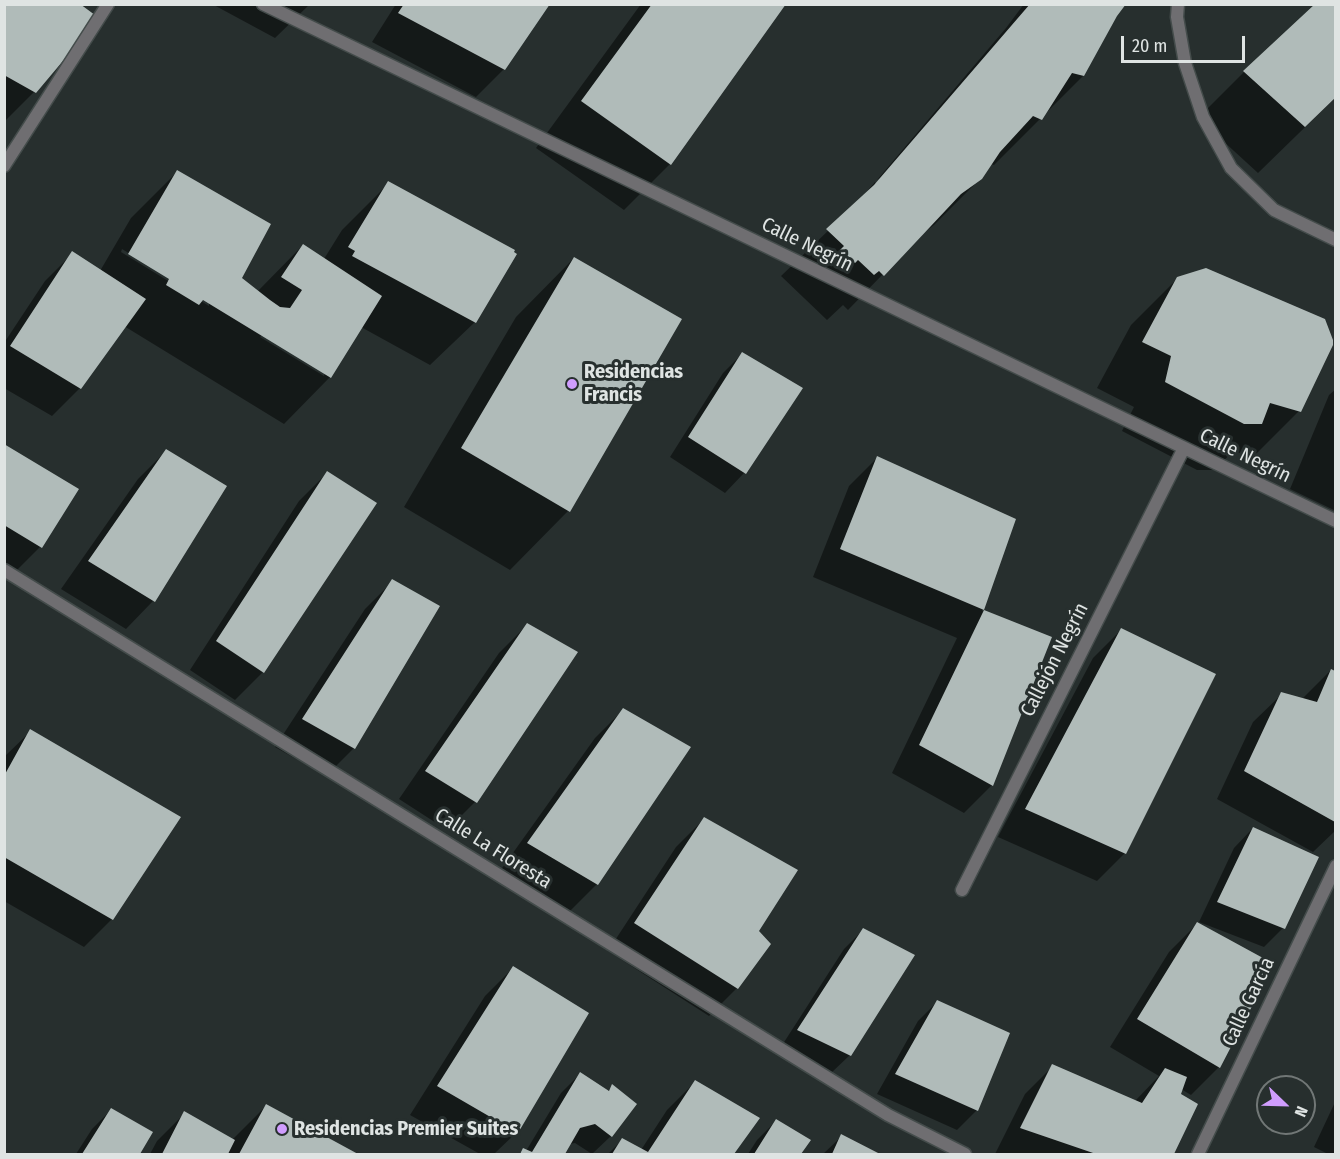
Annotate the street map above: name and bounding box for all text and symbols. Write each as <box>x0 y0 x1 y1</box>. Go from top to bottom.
scale bar <box>1124 24 1248 62</box>
text: 20 m <box>1132 35 1167 57</box>
street label: Calle Negrín <box>757 213 857 277</box>
place label: Residencias Francis <box>584 360 683 407</box>
marker: Residencias Francis <box>565 377 579 391</box>
street label: Calle Negrín <box>1195 424 1295 488</box>
street label: Callejón Negrín <box>1016 599 1094 721</box>
street label: Calle La Floresta <box>430 804 556 894</box>
street label: Calle García <box>1218 954 1280 1050</box>
north arrow <box>1256 1075 1316 1135</box>
text: N <box>1291 1103 1312 1120</box>
place label: Residencias Premier Suites <box>294 1117 518 1141</box>
marker: Residencias Premier Suites <box>275 1122 289 1136</box>

